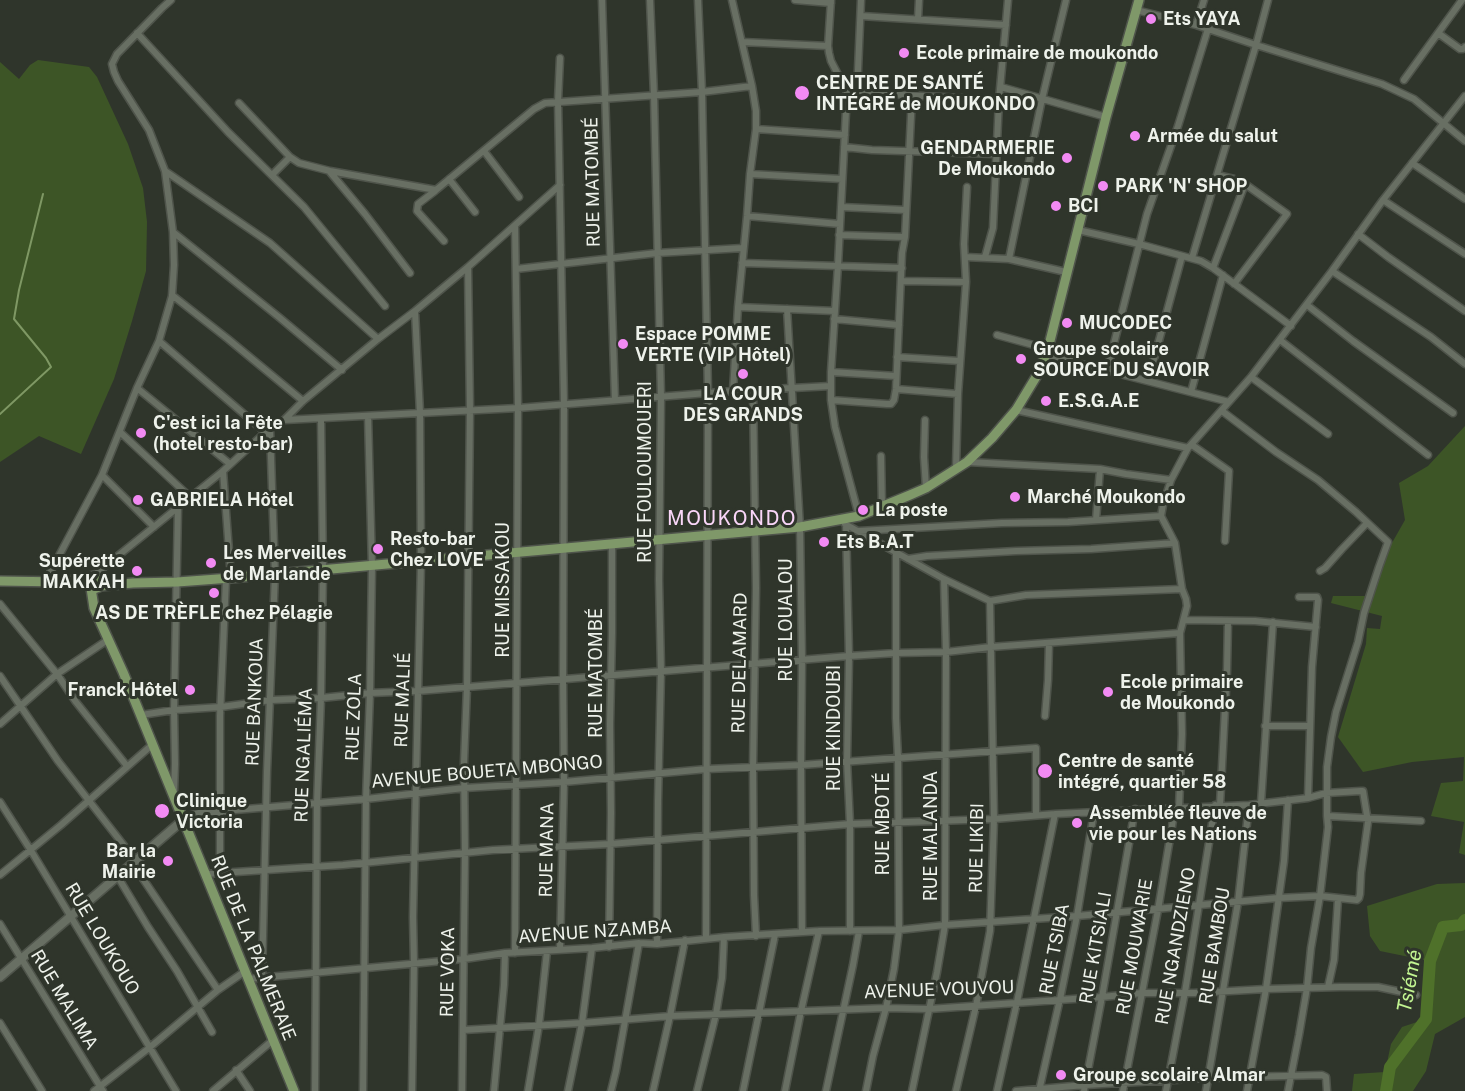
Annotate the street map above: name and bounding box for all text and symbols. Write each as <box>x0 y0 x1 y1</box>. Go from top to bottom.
place label: Ets YAYA <box>1163 8 1240 30</box>
marker: Ets YAYA <box>1144 12 1158 26</box>
place label: Ecole primaire de moukondo <box>916 42 1158 64</box>
marker: Ecole primaire de moukondo <box>897 46 911 60</box>
place label: CENTRE DE SANTÉ INTÉGRÉ de MOUKONDO <box>816 72 1035 115</box>
marker: CENTRE DE SANTÉ INTÉGRÉ de MOUKONDO <box>793 84 811 102</box>
street label: RUE MATOMBÉ <box>581 117 605 247</box>
place label: Armée du salut <box>1147 125 1278 147</box>
marker: Armée du salut <box>1128 129 1142 143</box>
place label: GENDARMERIE De Moukondo <box>920 137 1055 180</box>
marker: GENDARMERIE De Moukondo <box>1060 151 1074 165</box>
place label: PARK 'N' SHOP <box>1115 175 1247 197</box>
marker: PARK 'N' SHOP <box>1096 179 1110 193</box>
place label: BCI <box>1068 195 1099 217</box>
marker: BCI <box>1049 199 1063 213</box>
place label: MUCODEC <box>1079 312 1172 334</box>
marker: MUCODEC <box>1060 316 1074 330</box>
place label: Espace POMME VERTE (VIP Hôtel) <box>635 323 791 366</box>
marker: Espace POMME VERTE (VIP Hôtel) <box>616 337 630 351</box>
place label: Groupe scolaire SOURCE DU SAVOIR <box>1033 338 1210 380</box>
marker: Groupe scolaire SOURCE DU SAVOIR <box>1014 352 1028 366</box>
marker: LA COUR DES GRANDS <box>736 367 750 381</box>
street label: RUE FOULOUMOUERI <box>634 381 656 563</box>
place label: LA COUR DES GRANDS <box>683 383 803 426</box>
place label: E.S.G.A.E <box>1058 390 1140 412</box>
marker: E.S.G.A.E <box>1039 394 1053 408</box>
place label: C'est ici la Fête (hotel resto-bar) <box>153 412 293 454</box>
marker: C'est ici la Fête (hotel resto-bar) <box>134 426 148 440</box>
place label: Marché Moukondo <box>1027 486 1186 508</box>
place label: GABRIELA Hôtel <box>150 489 294 511</box>
marker: Marché Moukondo <box>1008 490 1022 504</box>
marker: GABRIELA Hôtel <box>131 493 145 507</box>
place label: La poste <box>875 499 948 521</box>
marker: La poste <box>856 503 870 517</box>
district label: MOUKONDO <box>667 507 797 531</box>
street label: RUE MISSAKOU <box>492 522 514 658</box>
place label: Resto-bar Chez LOVE <box>390 528 484 570</box>
place label: Ets B.A.T <box>836 531 914 553</box>
marker: Ets B.A.T <box>817 535 831 549</box>
place label: Les Merveilles de Marlande <box>223 542 347 584</box>
marker: Resto-bar Chez LOVE <box>371 542 385 556</box>
place label: Supérette MAKKAH <box>39 550 125 592</box>
marker: Les Merveilles de Marlande <box>204 556 218 570</box>
street label: RUE LOUALOU <box>775 558 797 682</box>
marker: Supérette MAKKAH <box>130 564 144 578</box>
marker: AS DE TRÈFLE chez Pélagie <box>207 586 221 600</box>
street label: RUE DELAMARD <box>728 593 752 733</box>
place label: AS DE TRÈFLE chez Pélagie <box>95 602 333 624</box>
street label: RUE MATOMBÉ <box>585 608 607 738</box>
street label: RUE BANKOUA <box>242 638 268 766</box>
street label: RUE MALIÉ <box>391 652 415 748</box>
street label: RUE KINDOUBI <box>823 665 845 791</box>
place label: Ecole primaire de Moukondo <box>1120 671 1243 714</box>
street label: RUE ZOLA <box>342 673 366 761</box>
place label: Franck Hôtel <box>67 679 178 701</box>
marker: Franck Hôtel <box>183 683 197 697</box>
marker: Ecole primaire de Moukondo <box>1101 685 1115 699</box>
street label: RUE NGALIÉMA <box>291 687 317 823</box>
place label: Centre de santé intégré, quartier 58 <box>1058 750 1226 792</box>
street label: AVENUE BOUETA MBONGO <box>370 751 604 793</box>
marker: Centre de santé intégré, quartier 58 <box>1036 762 1054 780</box>
street label: RUE MALANDA <box>920 771 942 901</box>
street label: RUE MBOTÉ <box>872 772 894 876</box>
place label: Clinique Victoria <box>176 790 247 832</box>
marker: Clinique Victoria <box>153 802 171 820</box>
street label: RUE MANA <box>535 802 559 898</box>
place label: Assemblée fleuve de vie pour les Nations <box>1089 802 1267 844</box>
street label: RUE LIKIBI <box>965 803 989 893</box>
marker: Assemblée fleuve de vie pour les Nations <box>1070 816 1084 830</box>
place label: Bar la Mairie <box>102 840 156 882</box>
street label: RUE DE LA PALMERAIE <box>206 852 300 1044</box>
marker: Bar la Mairie <box>161 854 175 868</box>
street label: RUE NGANDZIENO <box>1152 866 1200 1026</box>
street label: RUE MOUWARIE <box>1112 877 1158 1017</box>
street label: RUE LOUKOUO <box>60 879 144 999</box>
street label: RUE BAMBOU <box>1195 886 1235 1006</box>
street label: RUE KITSIALI <box>1076 890 1116 1006</box>
street label: RUE TSIBA <box>1036 902 1074 996</box>
street label: AVENUE NZAMBA <box>517 916 673 948</box>
street label: RUE VOKA <box>436 927 460 1017</box>
street label: RUE MALIMA <box>26 946 102 1054</box>
water label: Tsiémé <box>1393 948 1427 1014</box>
street label: AVENUE VOUVOU <box>863 977 1015 1003</box>
place label: Groupe scolaire Almar <box>1073 1064 1265 1086</box>
marker: Groupe scolaire Almar <box>1054 1068 1068 1082</box>

